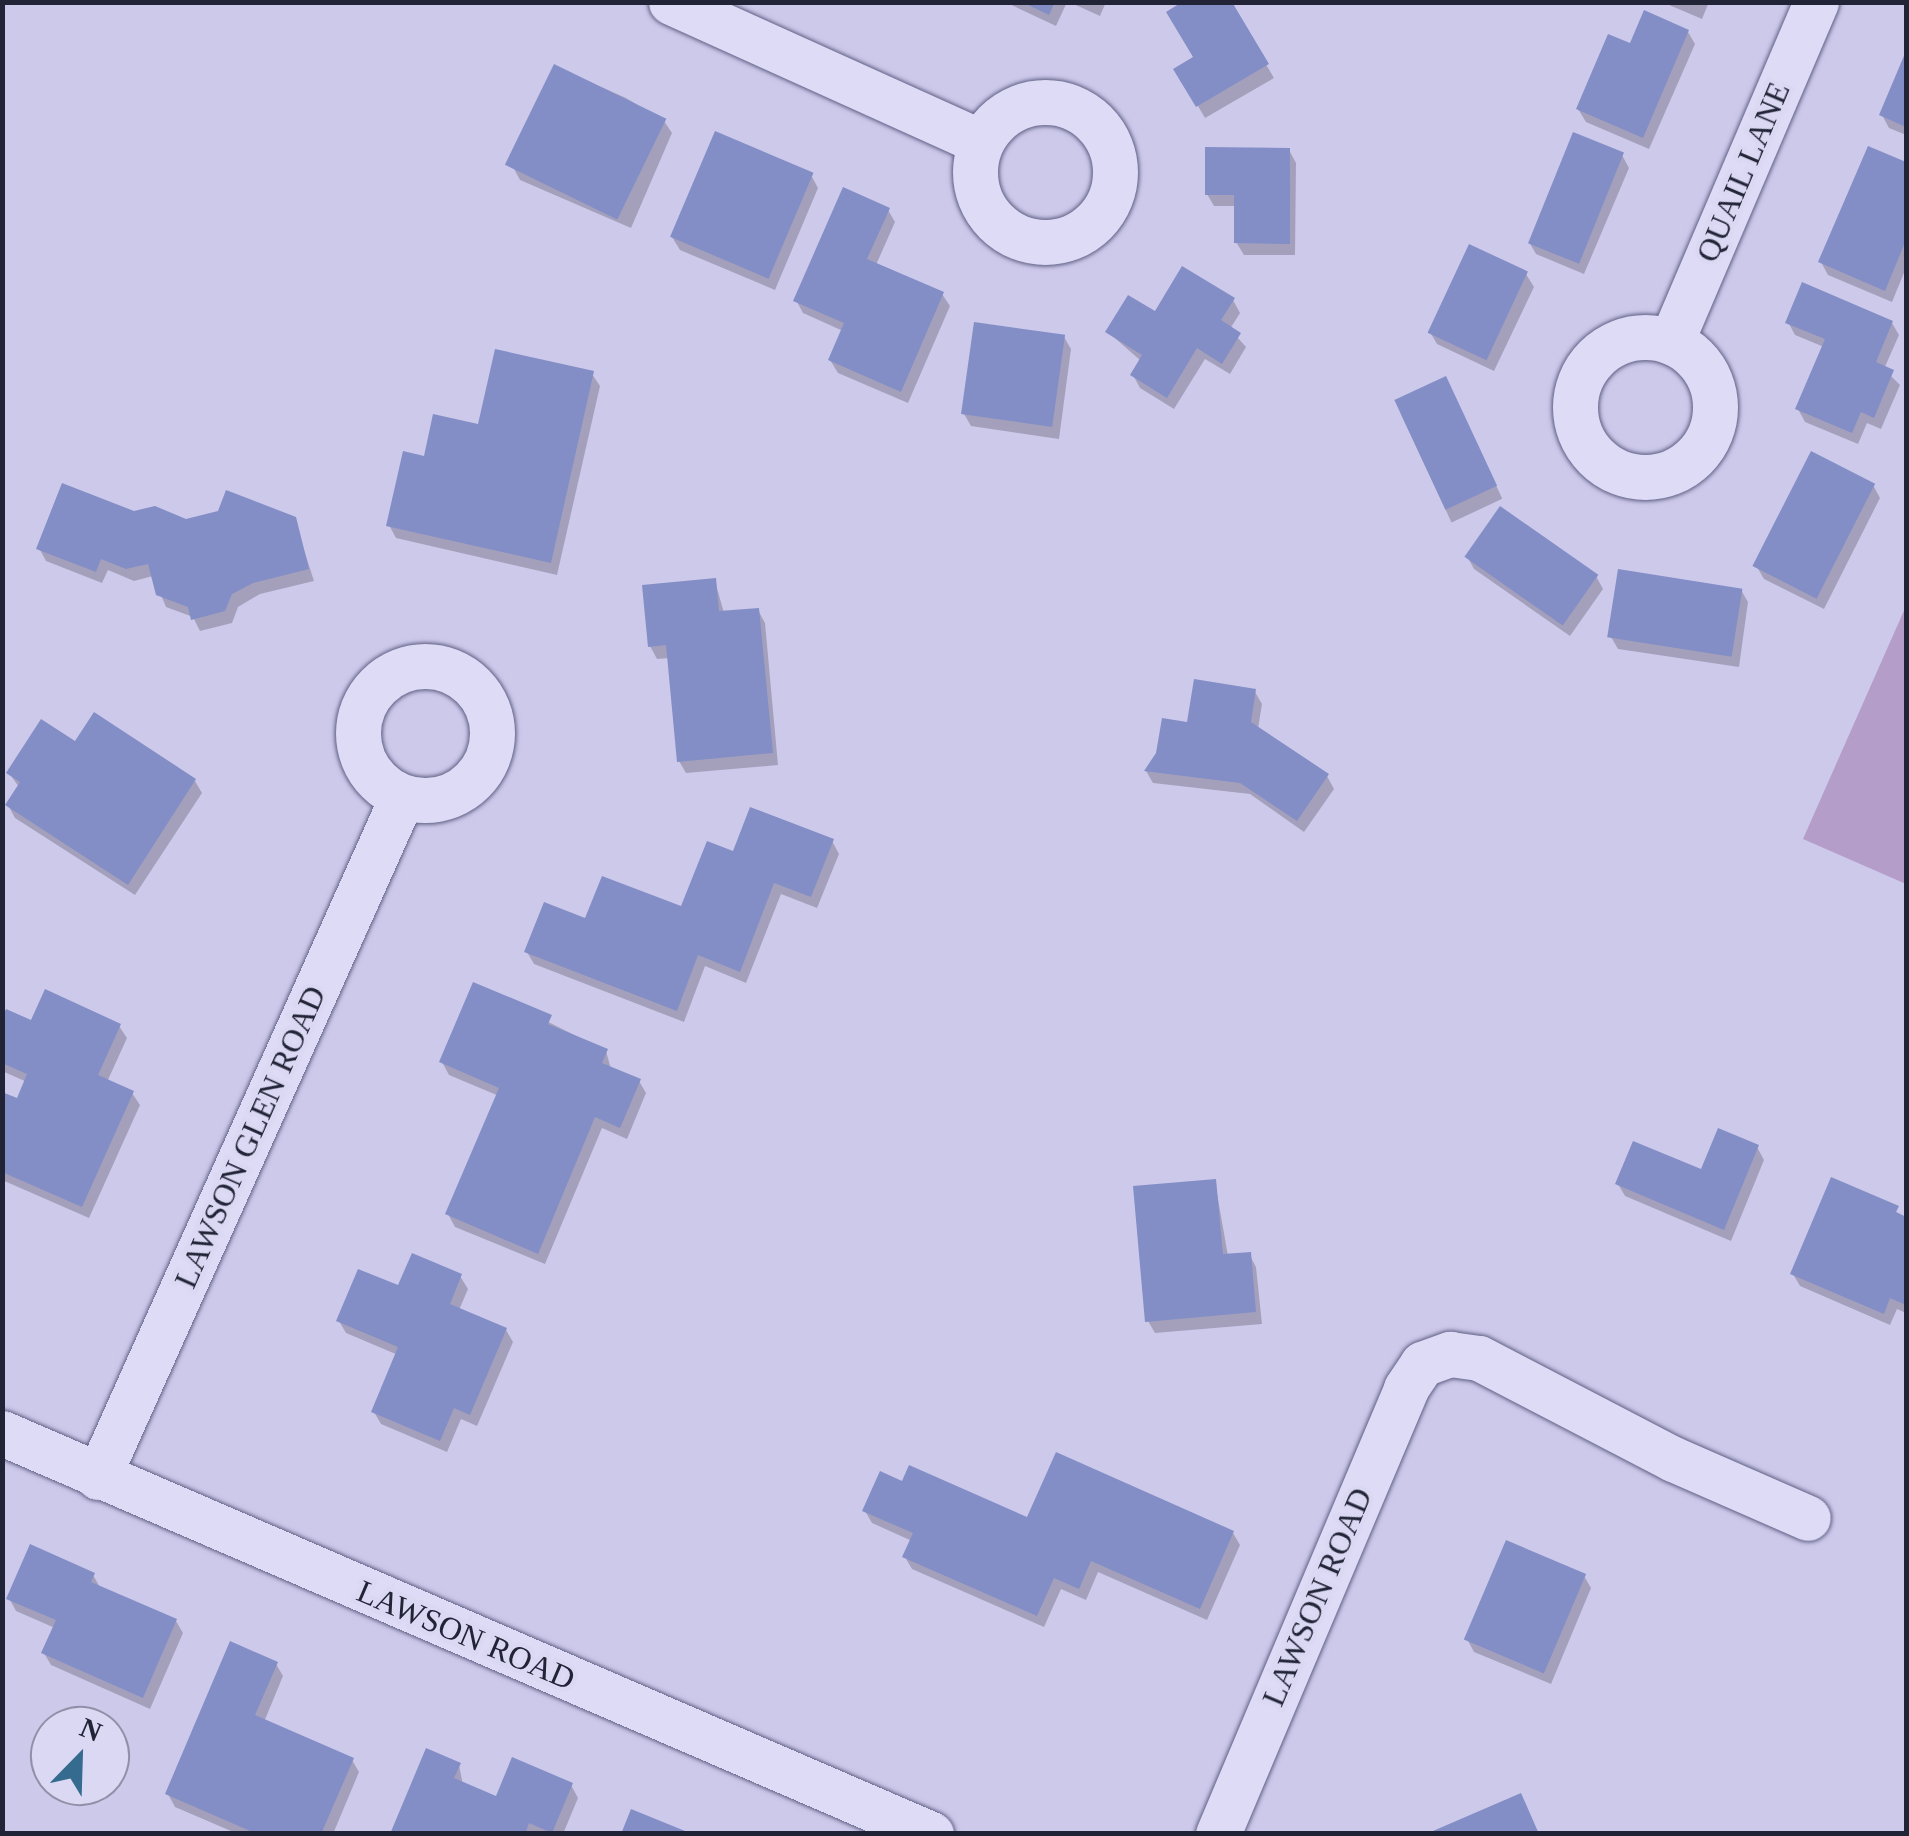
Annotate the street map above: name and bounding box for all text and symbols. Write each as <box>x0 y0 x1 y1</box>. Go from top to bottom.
street label: QUAIL LANE <box>1688 76 1798 268</box>
street label: LAWSON GLEN ROAD <box>166 980 334 1294</box>
street label: LAWSON ROAD <box>1254 1482 1380 1712</box>
street label: LAWSON ROAD <box>351 1572 581 1698</box>
north arrow <box>30 1706 130 1806</box>
text: N <box>76 1712 106 1748</box>

